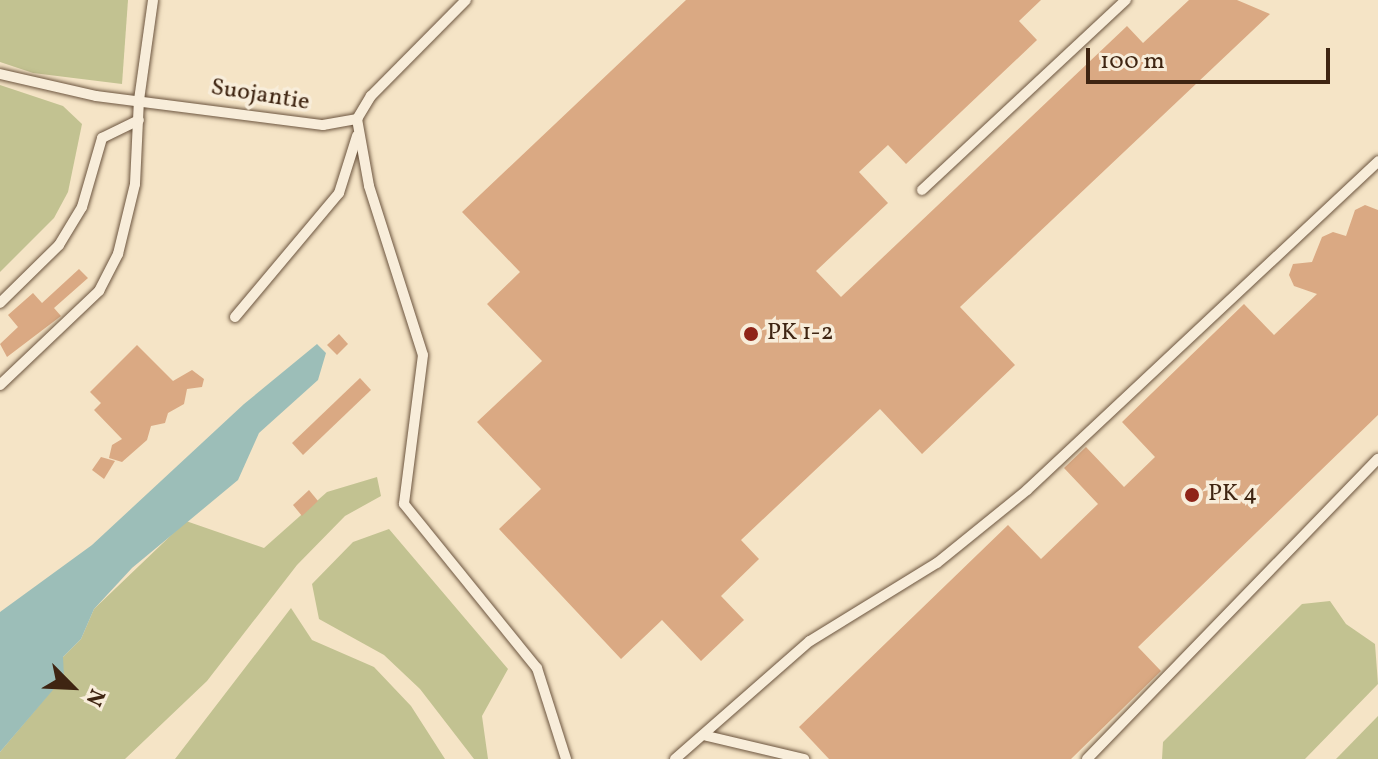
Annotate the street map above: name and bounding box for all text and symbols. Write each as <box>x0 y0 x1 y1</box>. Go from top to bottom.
scale bar <box>1090 32 1334 82</box>
text: 100 m <box>1100 45 1165 79</box>
street label: Suojantie <box>209 74 311 118</box>
place label: PK 1-2 <box>767 320 834 348</box>
marker: PK 1-2 <box>742 325 760 343</box>
place label: PK 4 <box>1208 481 1257 509</box>
marker: PK 4 <box>1183 486 1201 504</box>
north arrow <box>32 647 112 727</box>
text: N <box>77 683 112 711</box>

